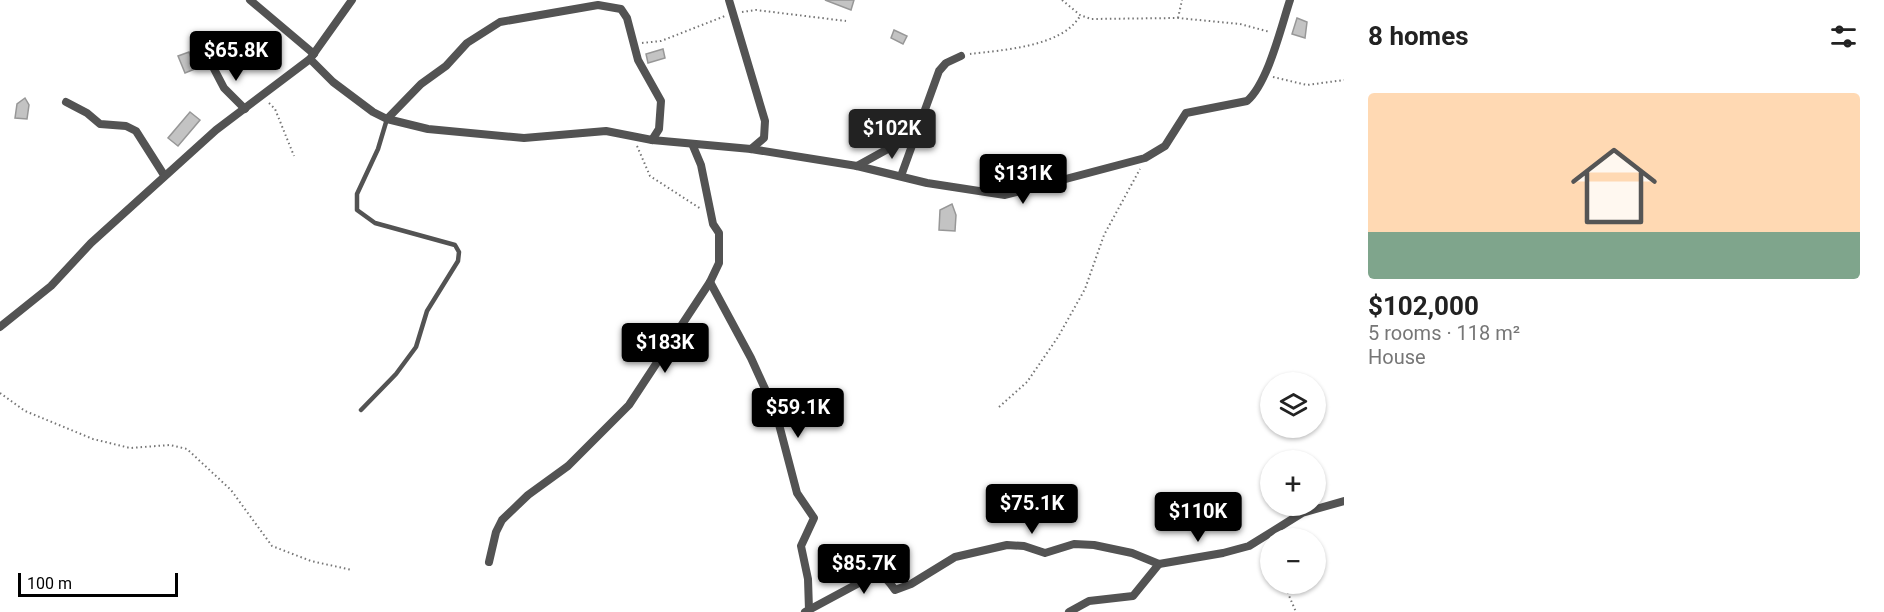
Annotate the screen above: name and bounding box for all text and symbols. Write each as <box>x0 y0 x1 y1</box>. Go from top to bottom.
icon: filters <box>1827 20 1860 53</box>
text: 8 homes <box>1368 21 1469 51</box>
pin: $65.8K <box>187 31 285 82</box>
text: $65.8K <box>204 38 268 62</box>
pin: $102K <box>850 109 934 160</box>
text: $102K <box>863 116 921 140</box>
icon: home <box>1560 132 1668 240</box>
pin: $131K <box>981 154 1065 205</box>
text: $131K <box>994 161 1052 185</box>
text: $102,000 <box>1368 291 1479 321</box>
text: 5 rooms · 118 m² <box>1368 321 1520 345</box>
pin: $183K <box>623 323 707 374</box>
text: $183K <box>636 330 694 354</box>
text: House <box>1368 345 1426 369</box>
map controls <box>1260 372 1326 594</box>
button: layers <box>1260 372 1326 438</box>
pin: $59.1K <box>749 388 847 439</box>
text: $59.1K <box>766 395 830 419</box>
button: + <box>1260 450 1326 516</box>
pin: $75.1K <box>983 484 1081 535</box>
text: $75.1K <box>1000 491 1064 515</box>
pin: $110K <box>1156 492 1240 543</box>
text: $110K <box>1169 499 1227 523</box>
button: − <box>1260 528 1326 594</box>
pin: $85.7K <box>815 544 913 595</box>
text: $85.7K <box>832 551 896 575</box>
scale bar <box>18 570 178 598</box>
text: 100 m <box>27 574 72 593</box>

